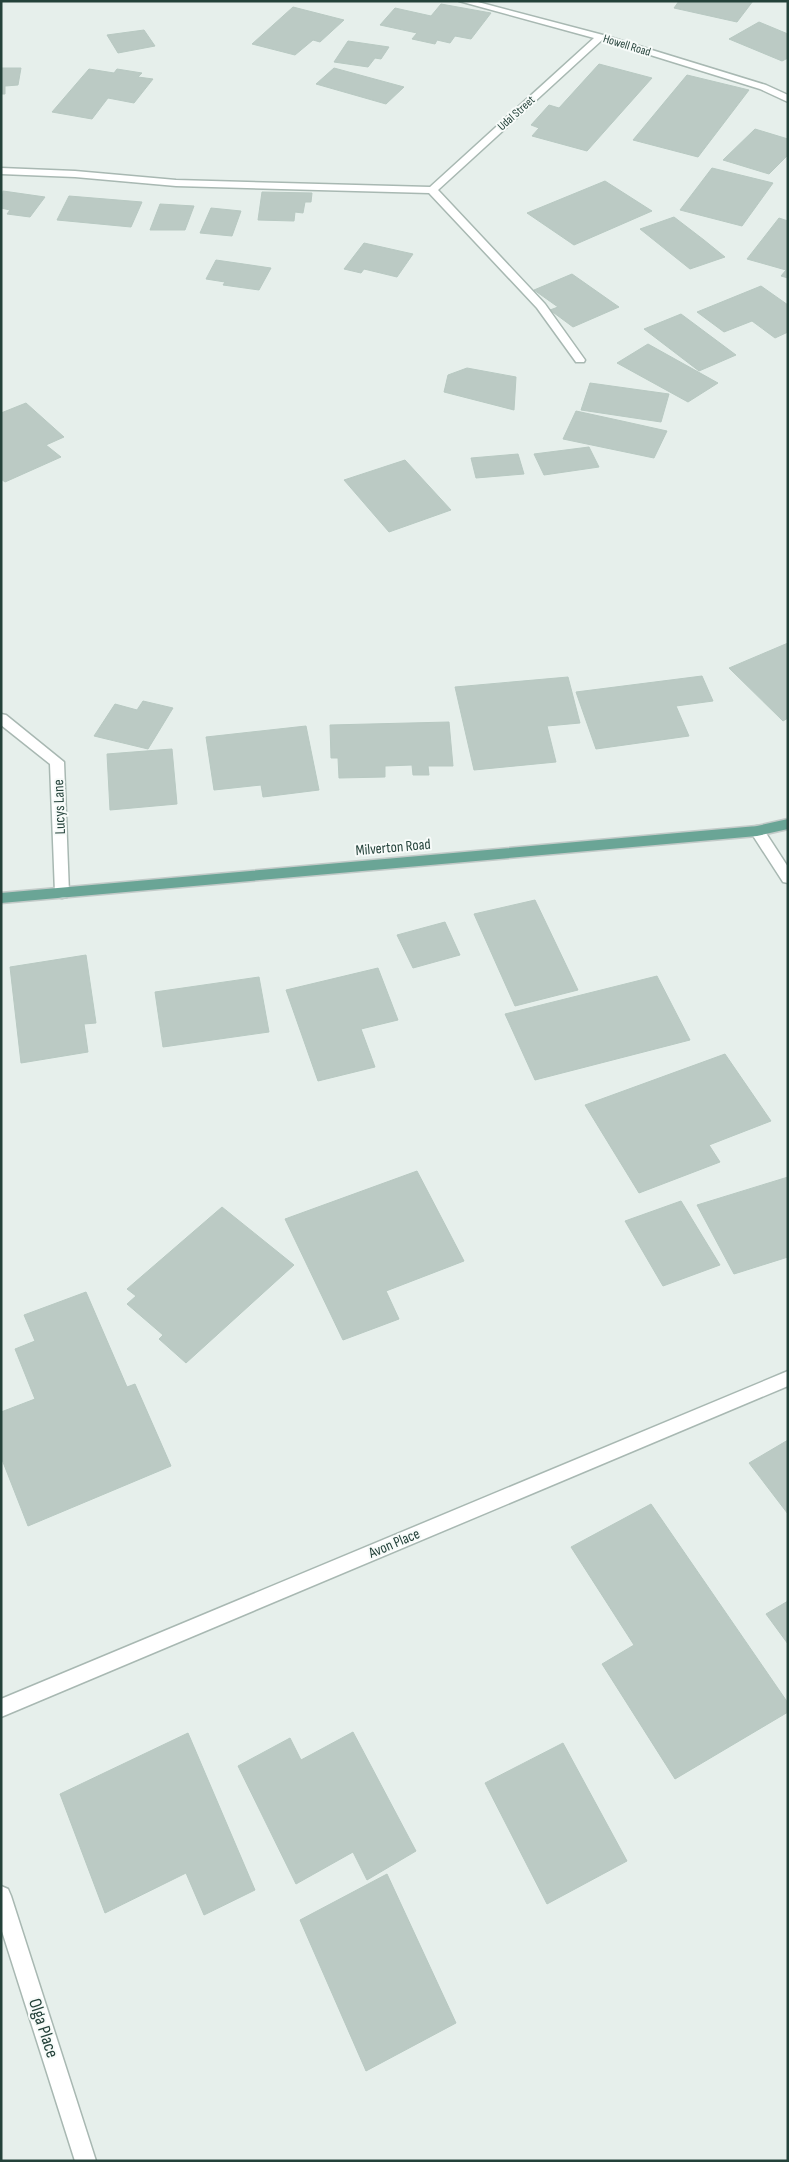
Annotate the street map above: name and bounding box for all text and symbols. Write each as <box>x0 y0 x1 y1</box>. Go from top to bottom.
street label: Howell Road <box>601 31 652 60</box>
street label: Udal Street <box>495 93 538 134</box>
street label: Lucys Lane <box>49 779 70 835</box>
street label: Milverton Road <box>355 835 431 860</box>
street label: Avon Place <box>365 1524 423 1563</box>
street label: Olga Place <box>24 1996 63 2061</box>

